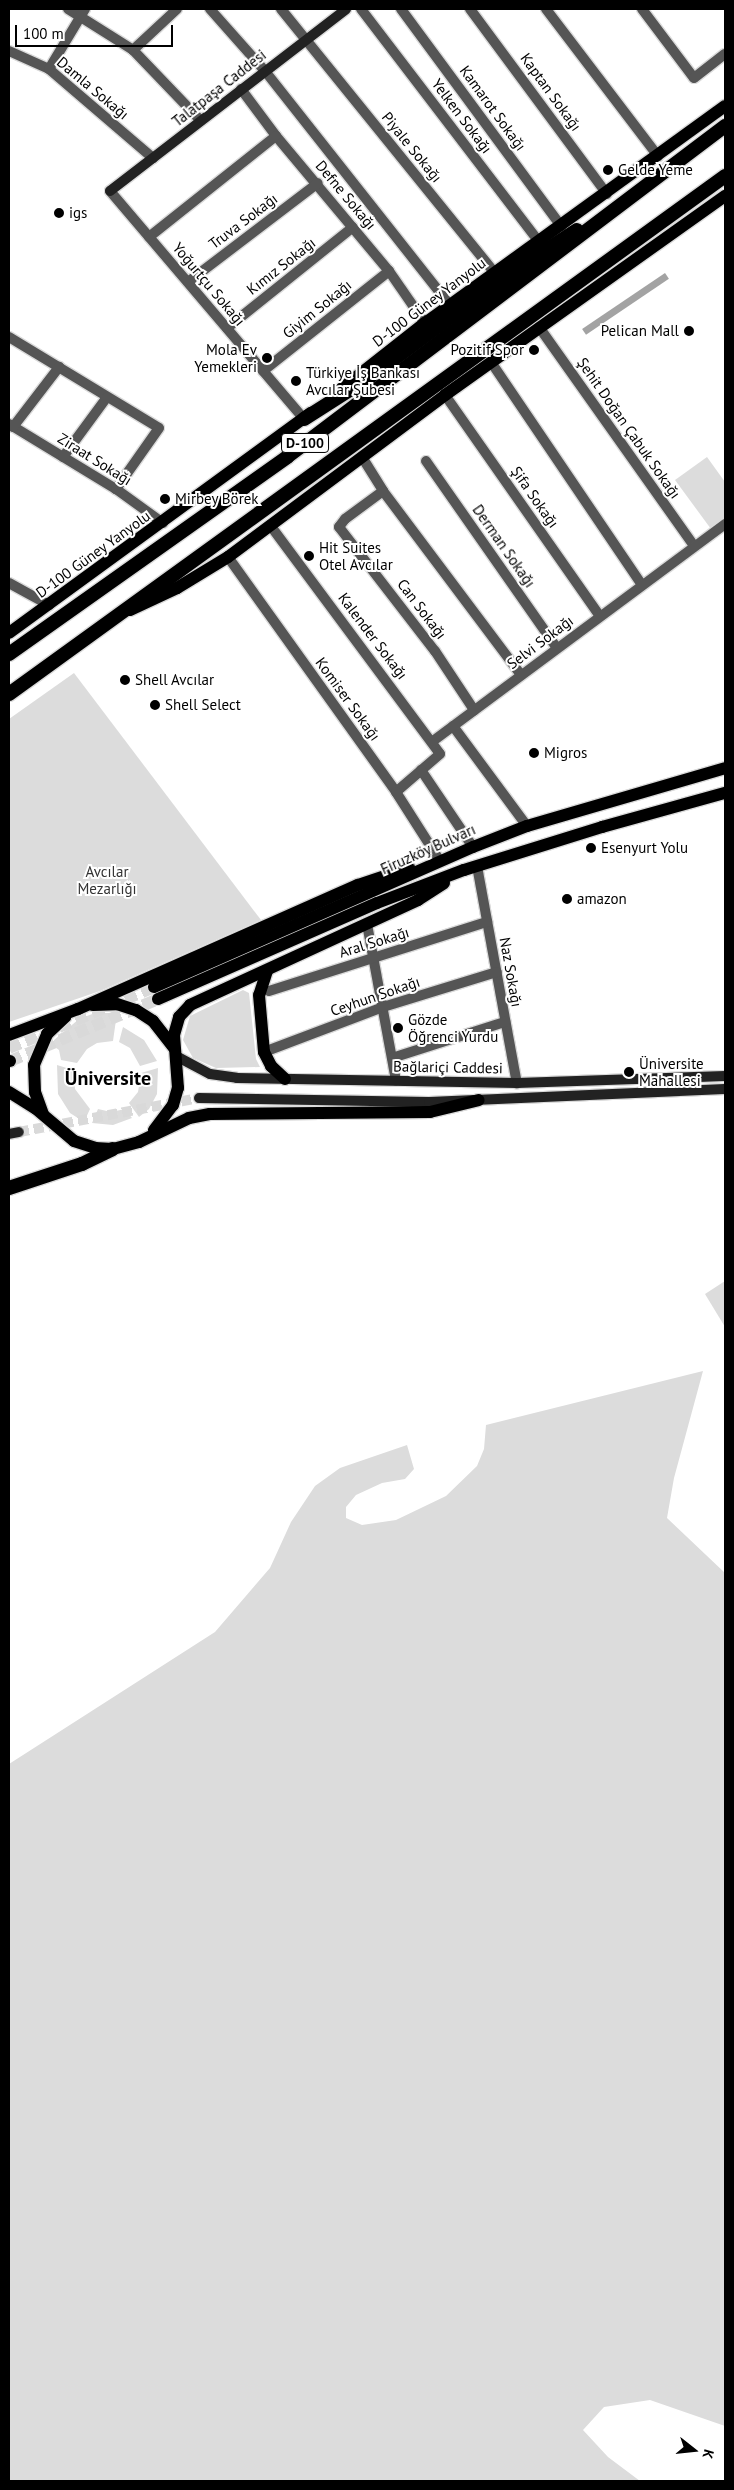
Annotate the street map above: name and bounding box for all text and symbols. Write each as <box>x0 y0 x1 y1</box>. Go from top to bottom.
scale bar <box>18 15 175 47</box>
text: 100 m <box>23 24 64 43</box>
street label: Talatpaşa Caddesi <box>168 46 270 130</box>
street label: Kaptan Sokağı <box>517 50 585 134</box>
street label: Damla Sokağı <box>54 53 132 123</box>
street label: Kamarot Sokağı <box>456 62 530 154</box>
street label: Yelken Sokağı <box>428 75 496 157</box>
street label: Piyale Sokağı <box>378 108 446 186</box>
street label: Defne Sokağı <box>312 157 380 233</box>
place label: Gelde Yeme <box>618 161 693 179</box>
marker: Gelde Yeme <box>602 164 614 176</box>
street label: Truva Sokağı <box>205 189 281 253</box>
place label: igs <box>69 204 87 222</box>
marker: igs <box>53 207 65 219</box>
street label: Kımız Sokağı <box>243 233 319 299</box>
street label: Yoğurtçu Sokağı <box>169 239 249 329</box>
street label: D-100 Güney Yanyolu <box>369 253 489 351</box>
street label: Giyim Sokağı <box>279 276 355 342</box>
place label: Pelican Mall <box>601 322 679 340</box>
marker: Pelican Mall <box>683 325 695 337</box>
place label: Mola Ev Yemekleri <box>194 340 257 375</box>
place label: Pozitif Spor <box>451 341 524 359</box>
marker: Pozitif Spor <box>528 344 540 356</box>
marker: Mola Ev Yemekleri <box>261 352 273 364</box>
street label: Şehit Doğan Çabuk Sokağı <box>573 354 685 502</box>
place label: Türkiye İş Bankası Avcılar Şubesi <box>306 363 420 398</box>
marker: Türkiye İş Bankası Avcılar Şubesi <box>290 375 302 387</box>
street label: Ziraat Sokağı <box>55 429 135 489</box>
road number: D-100 <box>280 432 330 454</box>
street label: Şifa Sokağı <box>507 463 563 531</box>
place label: Mirbey Börek <box>175 490 259 508</box>
marker: Mirbey Börek <box>159 493 171 505</box>
street label: Derman Sokağı <box>469 501 539 591</box>
street label: D-100 Güney Yanyolu <box>32 506 154 602</box>
place label: Hit Suites Otel Avcılar <box>319 538 393 573</box>
marker: Hit Suites Otel Avcılar <box>303 550 315 562</box>
street label: Can Sokağı <box>394 575 450 643</box>
street label: Kalender Sokağı <box>335 589 411 683</box>
street label: Selvi Sokağı <box>503 611 577 673</box>
street label: Komiser Sokağı <box>312 654 384 744</box>
place label: Shell Avcılar <box>135 671 215 689</box>
marker: Shell Avcılar <box>119 674 131 686</box>
place label: Shell Select <box>165 696 241 714</box>
marker: Shell Select <box>149 699 161 711</box>
place label: Migros <box>544 744 587 762</box>
marker: Migros <box>528 747 540 759</box>
street label: Firuzköy Bulvarı <box>378 820 478 878</box>
place label: Esenyurt Yolu <box>601 839 688 857</box>
marker: Esenyurt Yolu <box>585 842 597 854</box>
park label: Avcılar Mezarlığı <box>77 862 137 897</box>
place label: amazon <box>577 890 627 908</box>
marker: amazon <box>561 893 573 905</box>
street label: Aral Sokağı <box>337 923 411 961</box>
street label: Naz Sokağı <box>496 936 526 1008</box>
street label: Ceyhun Sokağı <box>328 972 422 1020</box>
place label: Gözde Öğrenci Yurdu <box>408 1010 499 1045</box>
marker: Gözde Öğrenci Yurdu <box>392 1022 404 1034</box>
place label: Üniversite Mahallesi <box>639 1054 704 1089</box>
street label: Bağlariçi Caddesi <box>393 1057 503 1077</box>
district label: Üniversite <box>65 1066 151 1090</box>
marker: Üniversite Mahallesi <box>623 1066 635 1078</box>
north arrow <box>669 2425 719 2475</box>
text: K <box>699 2447 718 2461</box>

